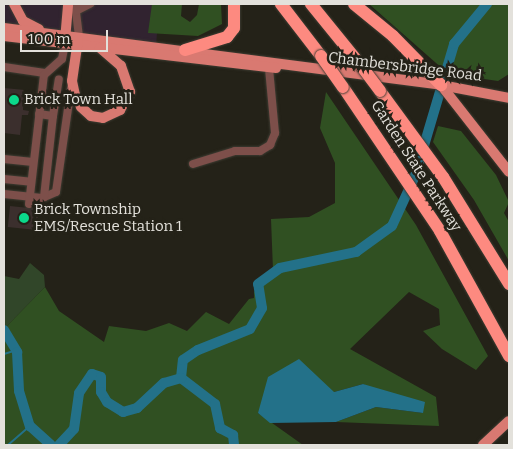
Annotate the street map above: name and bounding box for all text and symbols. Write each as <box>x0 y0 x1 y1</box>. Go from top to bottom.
scale bar <box>22 20 110 52</box>
text: 100 m <box>28 30 71 48</box>
street label: Chambersbridge Road <box>327 49 483 85</box>
place label: Brick Town Hall <box>24 91 132 109</box>
marker: Brick Town Hall <box>8 94 20 106</box>
street label: Garden State Parkway <box>367 97 465 235</box>
place label: Brick Township EMS/Rescue Station 1 <box>34 200 182 235</box>
marker: Brick Township EMS/Rescue Station 1 <box>18 212 30 224</box>

